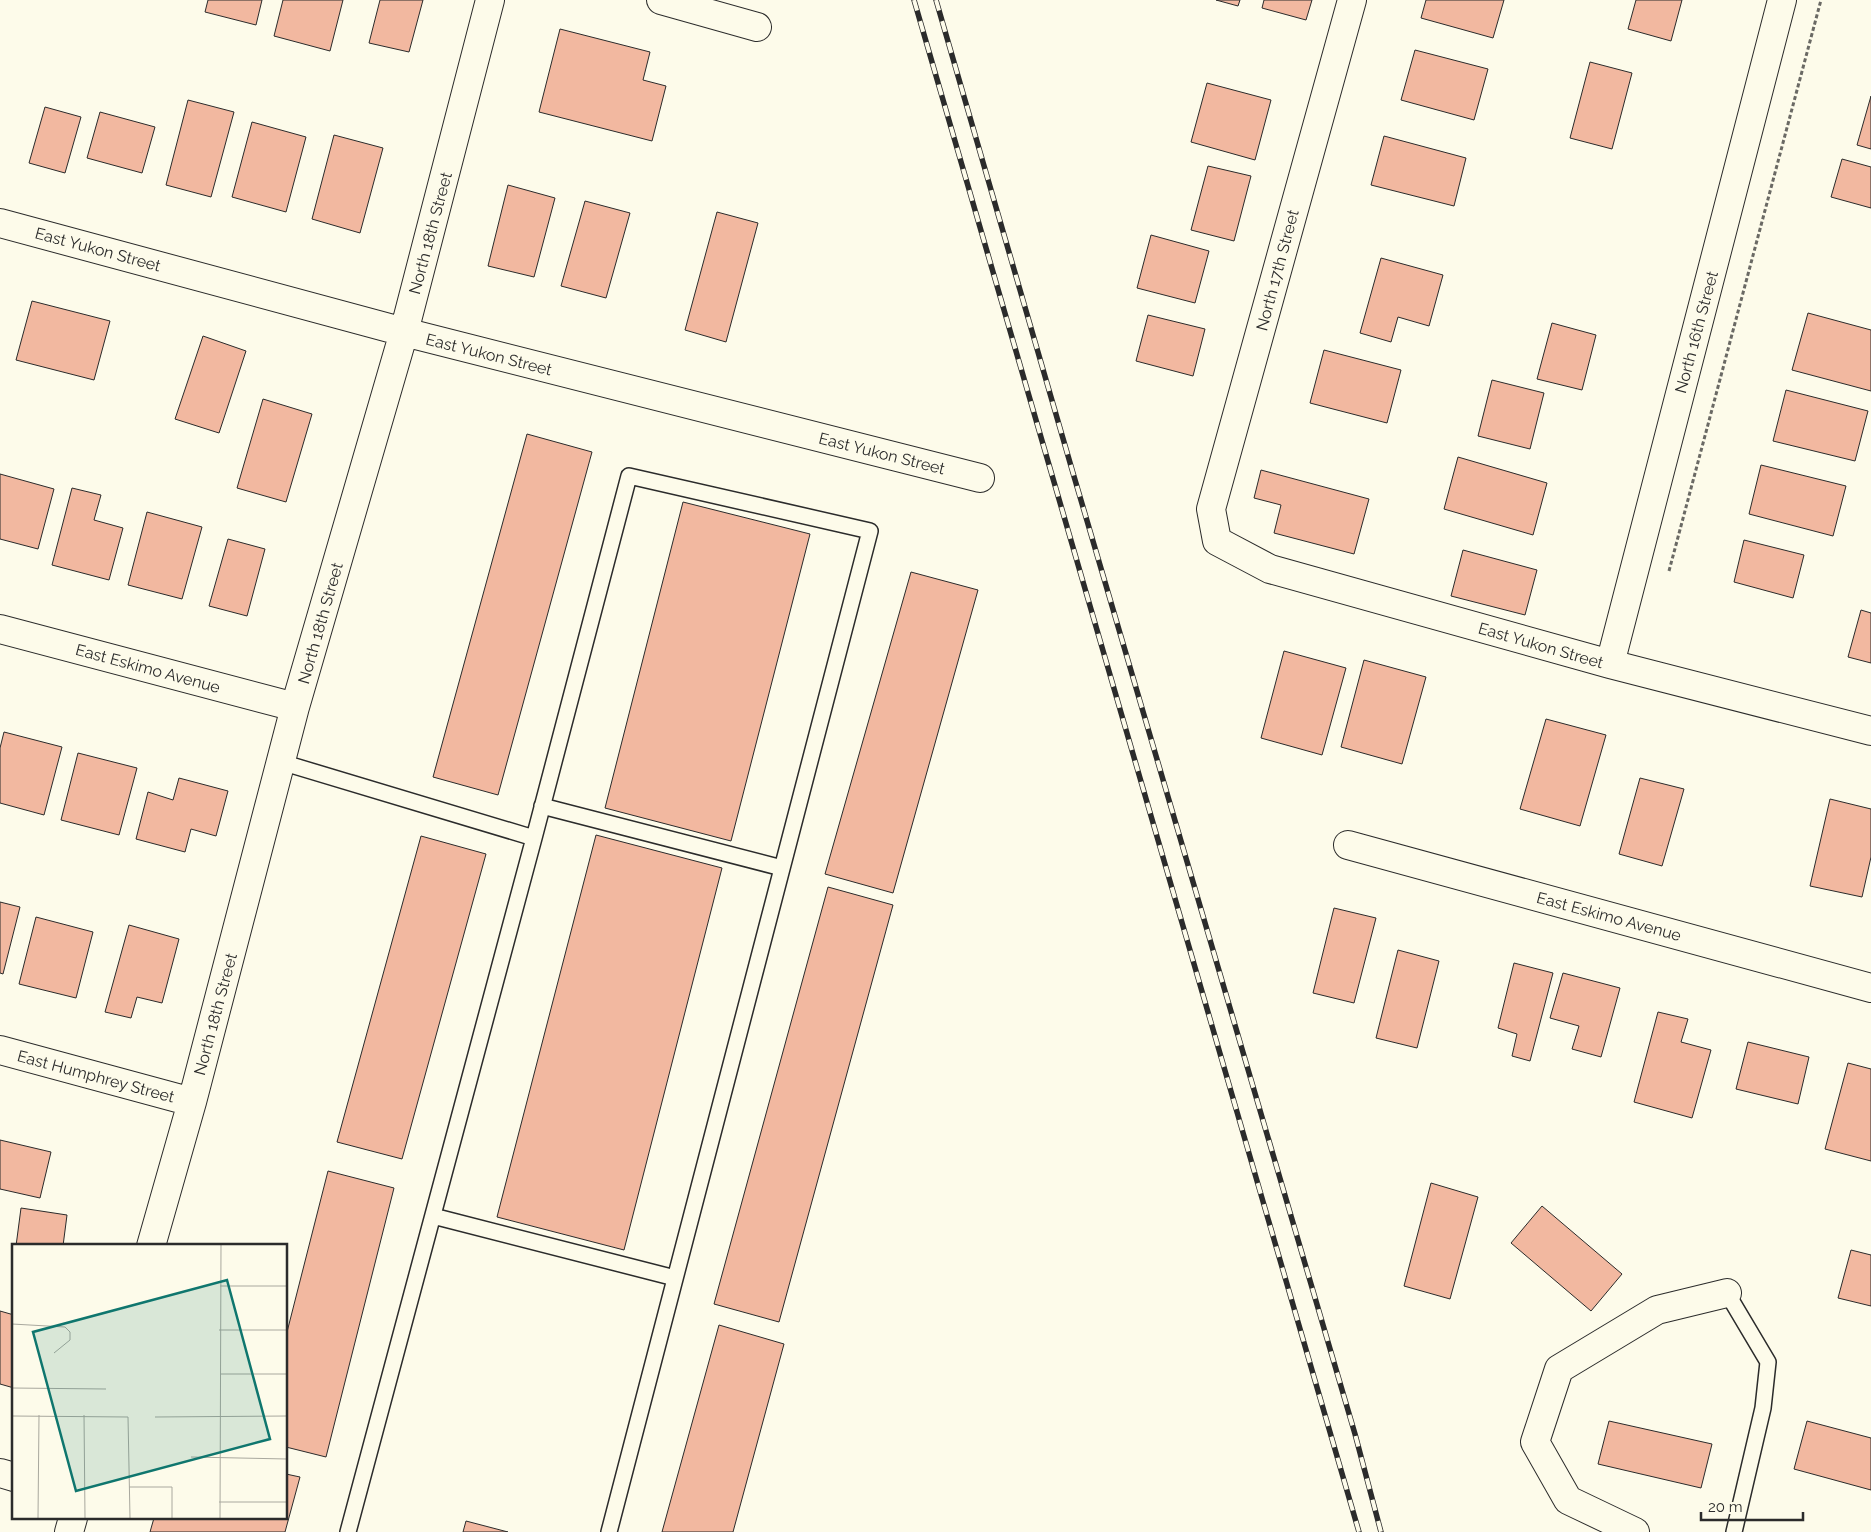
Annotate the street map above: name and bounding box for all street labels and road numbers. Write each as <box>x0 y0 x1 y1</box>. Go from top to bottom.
street label: North 18th Street <box>405 169 456 296</box>
street label: North 17th Street <box>1252 207 1303 333</box>
street label: East Yukon Street <box>33 224 163 276</box>
street label: North 16th Street <box>1671 268 1722 395</box>
street label: East Yukon Street <box>424 330 555 379</box>
street label: East Yukon Street <box>817 429 948 478</box>
street label: North 18th Street <box>294 560 347 686</box>
street label: East Yukon Street <box>1476 619 1606 673</box>
street label: East Eskimo Avenue <box>73 640 222 697</box>
street label: East Eskimo Avenue <box>1534 888 1683 945</box>
street label: North 18th Street <box>190 950 241 1077</box>
street label: East Humphrey Street <box>15 1046 177 1107</box>

